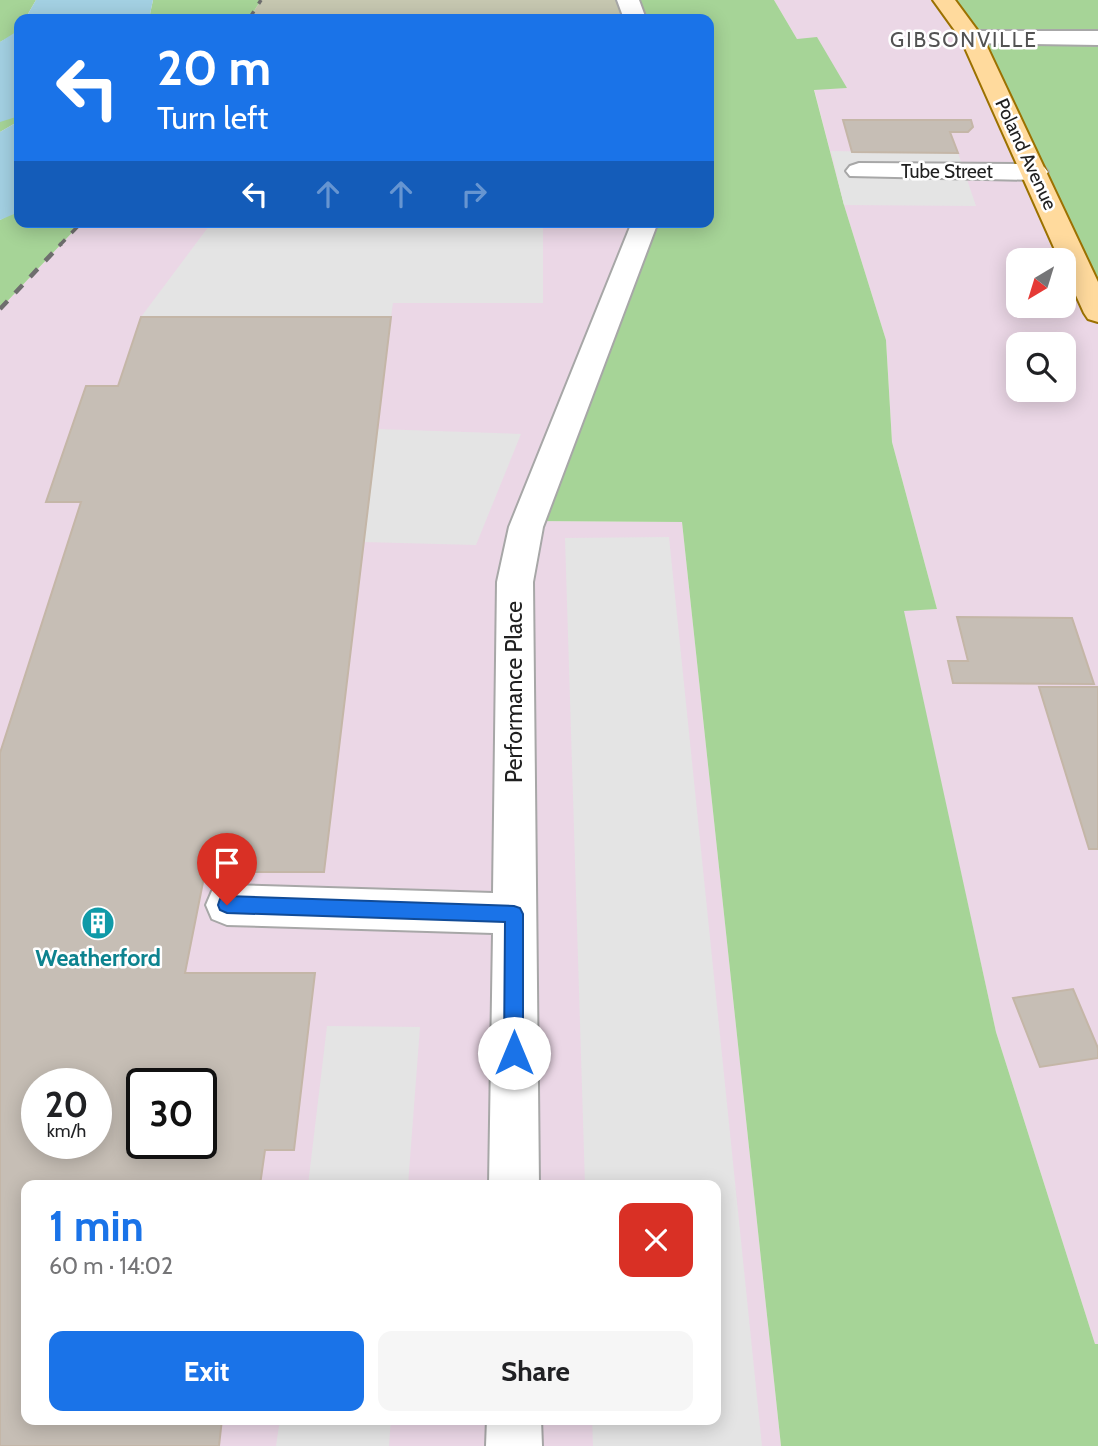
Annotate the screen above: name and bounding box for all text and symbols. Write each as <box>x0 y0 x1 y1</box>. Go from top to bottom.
district label: GIBSONVILLE <box>890 27 1038 52</box>
text: 20 m <box>157 38 271 97</box>
icon: left <box>42 42 133 133</box>
street label: Poland Avenue <box>990 95 1062 214</box>
text: Turn left <box>157 98 268 137</box>
street label: Tube Street <box>901 160 993 183</box>
icon: left <box>236 175 274 213</box>
icon: ahead <box>309 175 347 213</box>
icon: ahead <box>382 175 420 213</box>
icon: right <box>455 175 493 213</box>
north arrow <box>1006 248 1076 318</box>
map controls <box>1006 248 1076 402</box>
button: search <box>1006 332 1076 402</box>
street label: Performance Place <box>500 601 528 783</box>
pin <box>197 833 257 905</box>
icon: arrive <box>208 844 246 882</box>
building icon: Weatherford <box>79 904 117 942</box>
place label: Weatherford <box>35 944 161 972</box>
position arrow <box>477 1016 551 1090</box>
speed limit sign: 30 <box>126 1068 217 1159</box>
text: 20 <box>45 1083 88 1126</box>
text: km/h <box>47 1120 86 1142</box>
text: 1 min <box>49 1200 144 1252</box>
button: close <box>619 1203 693 1277</box>
text: 60 m · 14:02 <box>49 1252 173 1280</box>
button: Exit <box>49 1331 364 1411</box>
button: Share <box>378 1331 693 1411</box>

